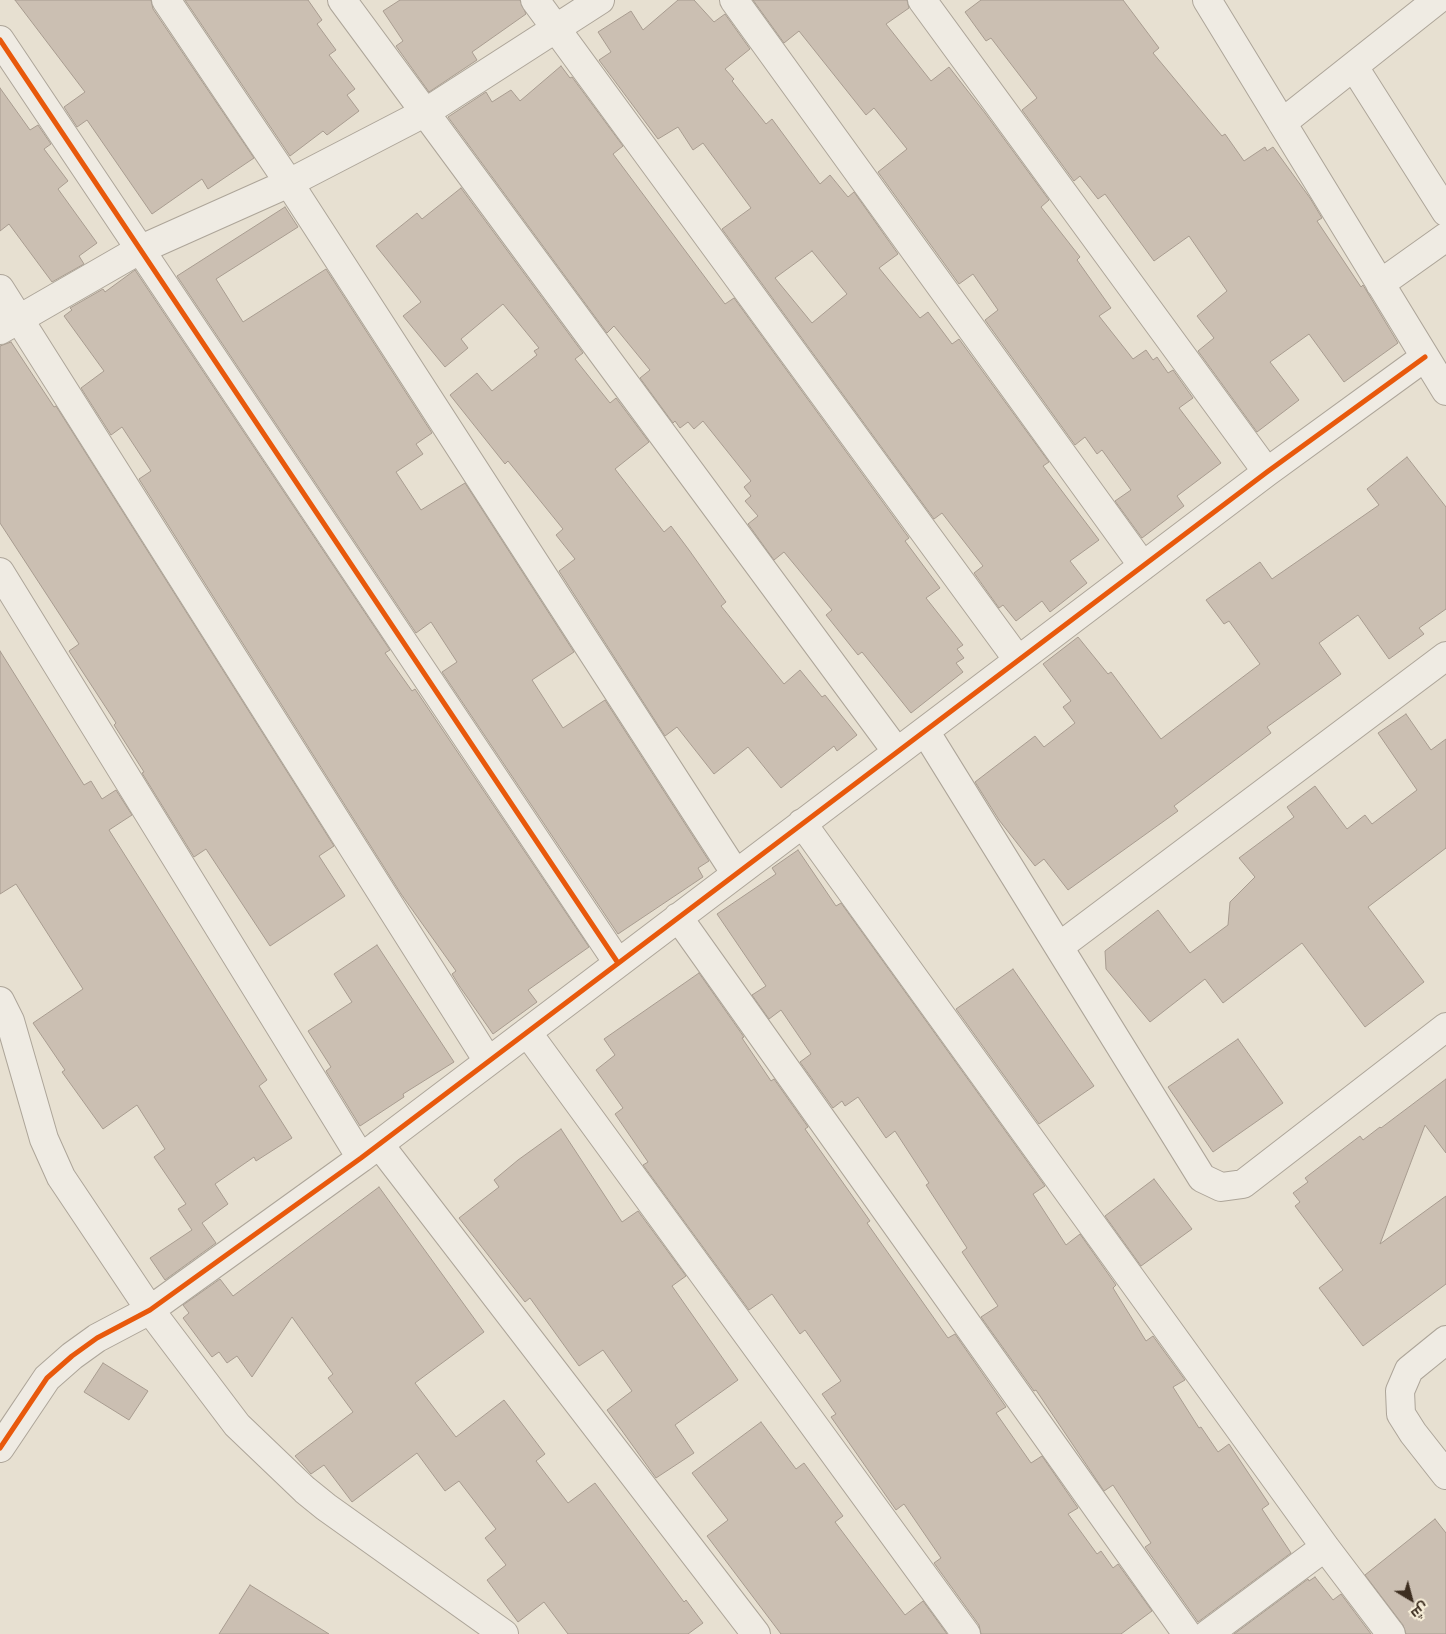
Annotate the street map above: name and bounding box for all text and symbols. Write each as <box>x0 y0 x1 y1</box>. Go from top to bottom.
north arrow <box>1386 1574 1436 1624</box>
text: ش <box>1408 1599 1432 1623</box>

